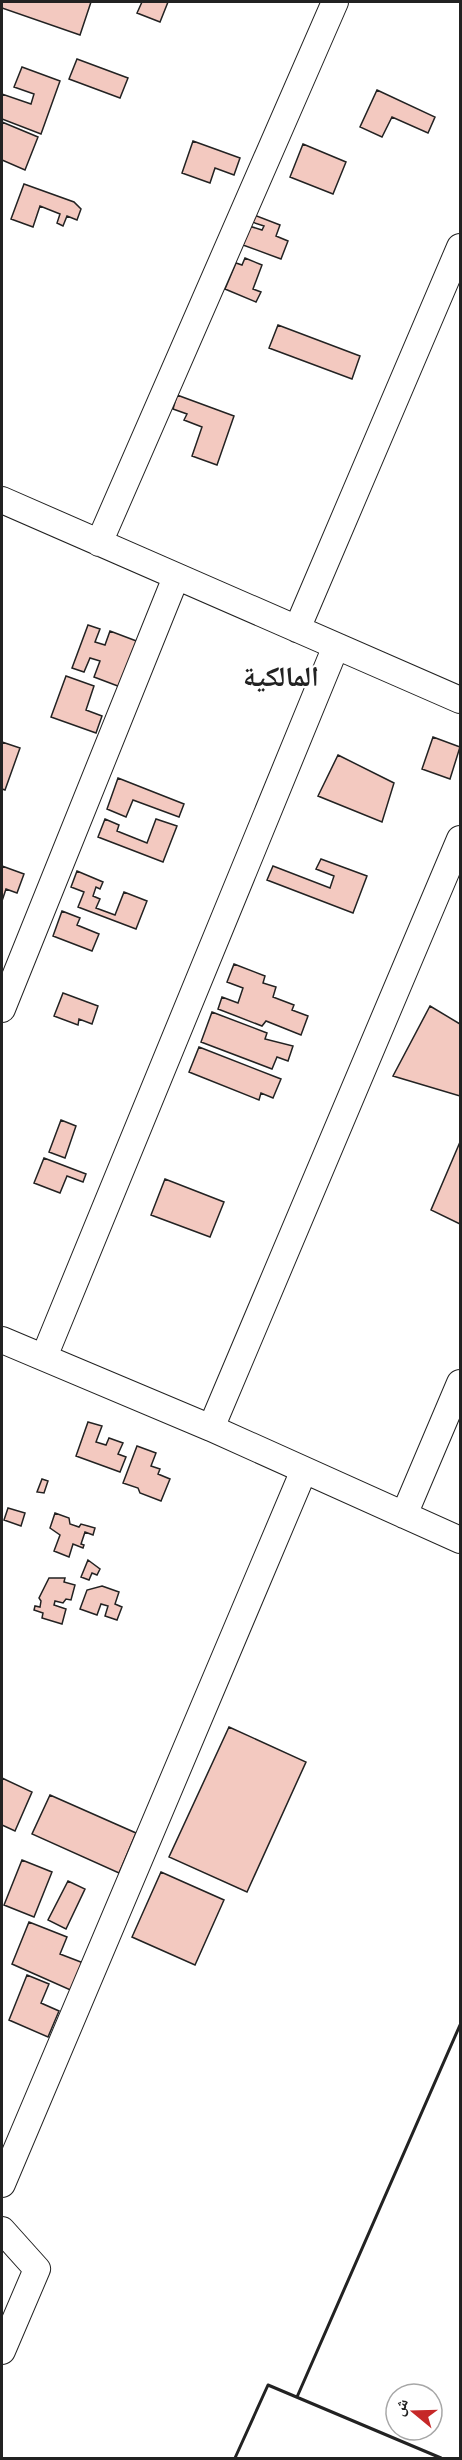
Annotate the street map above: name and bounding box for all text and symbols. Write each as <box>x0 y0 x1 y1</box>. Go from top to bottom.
district label: المالكية <box>243 659 319 693</box>
north arrow <box>384 2382 444 2442</box>
text: ش <box>389 2396 412 2418</box>

